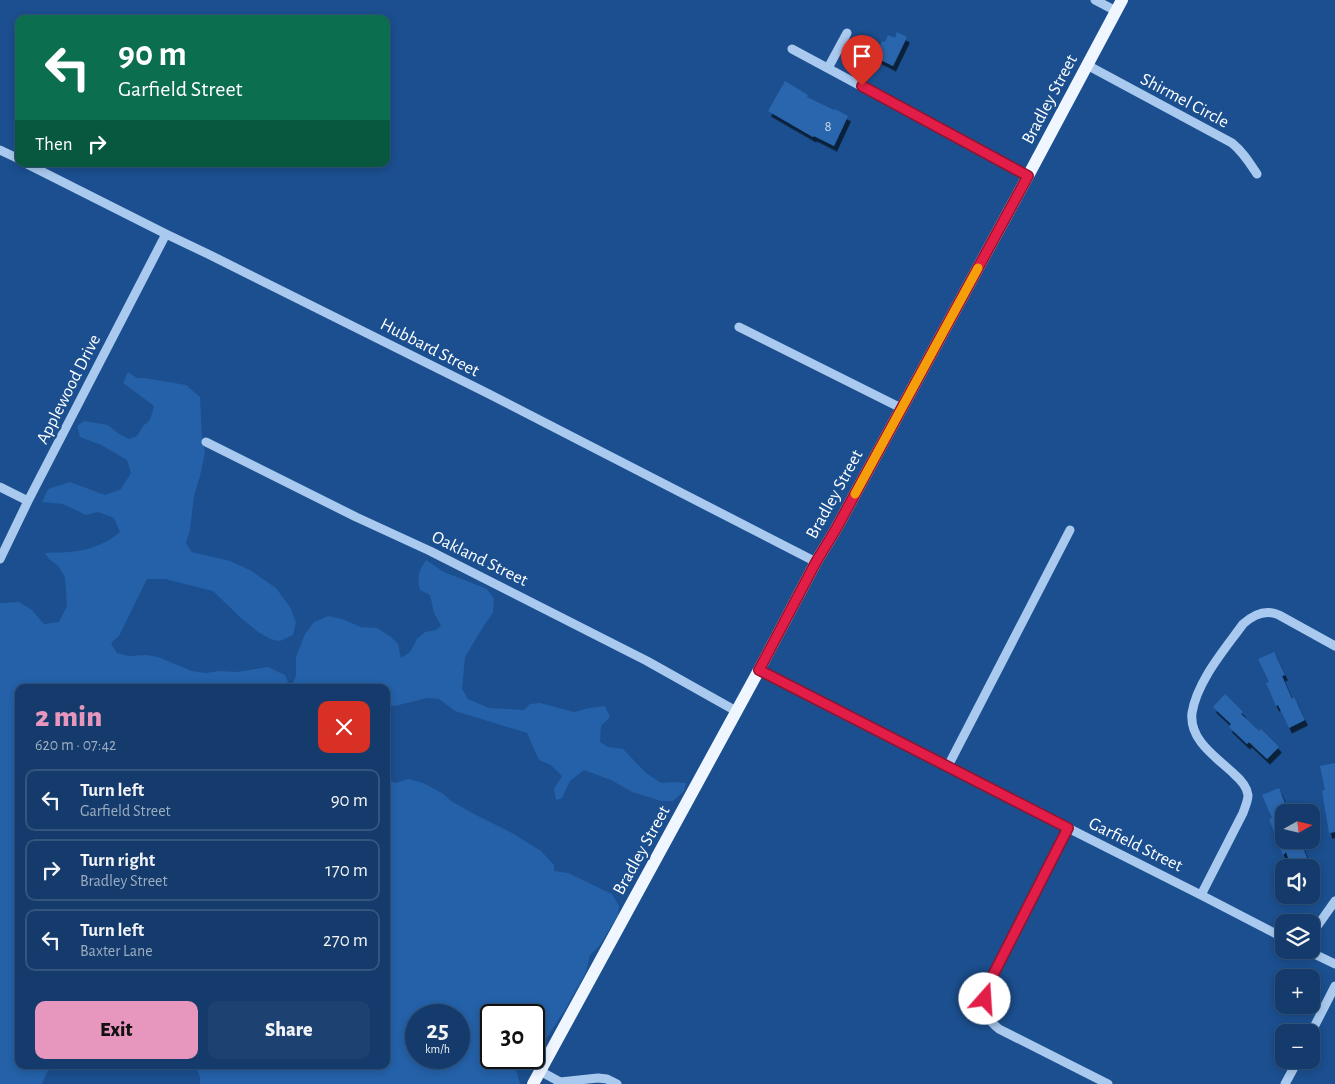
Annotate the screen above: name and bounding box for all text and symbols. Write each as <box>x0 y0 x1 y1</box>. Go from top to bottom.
icon: left <box>35 35 100 100</box>
pin <box>841 35 883 86</box>
text: 90 m <box>118 37 187 72</box>
icon: arrive <box>848 42 876 70</box>
street label: Bradley Street <box>1019 52 1081 147</box>
street label: Shirmel Circle <box>1137 70 1232 132</box>
text: Garfield Street <box>118 78 243 100</box>
house number: 8 <box>824 119 832 134</box>
icon: right <box>83 130 111 158</box>
text: Then <box>35 135 73 154</box>
street label: Hubbard Street <box>377 315 482 381</box>
street label: Applewood Drive <box>34 332 104 447</box>
street label: Bradley Street <box>803 447 867 542</box>
street label: Oakland Street <box>429 528 531 590</box>
button: close <box>318 701 370 753</box>
text: 2 min <box>35 702 102 732</box>
text: 620 m · 07:42 <box>35 737 116 753</box>
text: Turn left <box>80 781 144 800</box>
icon: left <box>37 786 65 814</box>
text: 90 m <box>331 791 368 810</box>
text: Garfield Street <box>80 803 171 819</box>
street label: Bradley Street <box>610 803 674 898</box>
north arrow <box>1275 804 1320 849</box>
map controls <box>1275 804 1320 1069</box>
street label: Garfield Street <box>1086 814 1186 875</box>
text: Turn right <box>80 851 155 870</box>
icon: right <box>37 856 65 884</box>
button: sound <box>1275 859 1320 904</box>
text: 170 m <box>325 861 368 880</box>
text: Bradley Street <box>80 873 168 889</box>
button: layers <box>1275 914 1320 959</box>
text: Turn left <box>80 921 144 940</box>
icon: left <box>37 926 65 954</box>
text: 270 m <box>323 931 368 950</box>
text: Baxter Lane <box>80 943 153 959</box>
button: + <box>1275 969 1320 1014</box>
position arrow <box>958 972 1010 1024</box>
button: Exit <box>35 1001 198 1059</box>
button: Share <box>208 1001 370 1059</box>
speed limit sign: 30 <box>480 1004 545 1069</box>
text: 25 <box>426 1018 449 1043</box>
button: − <box>1275 1024 1320 1069</box>
text: km/h <box>425 1043 450 1055</box>

